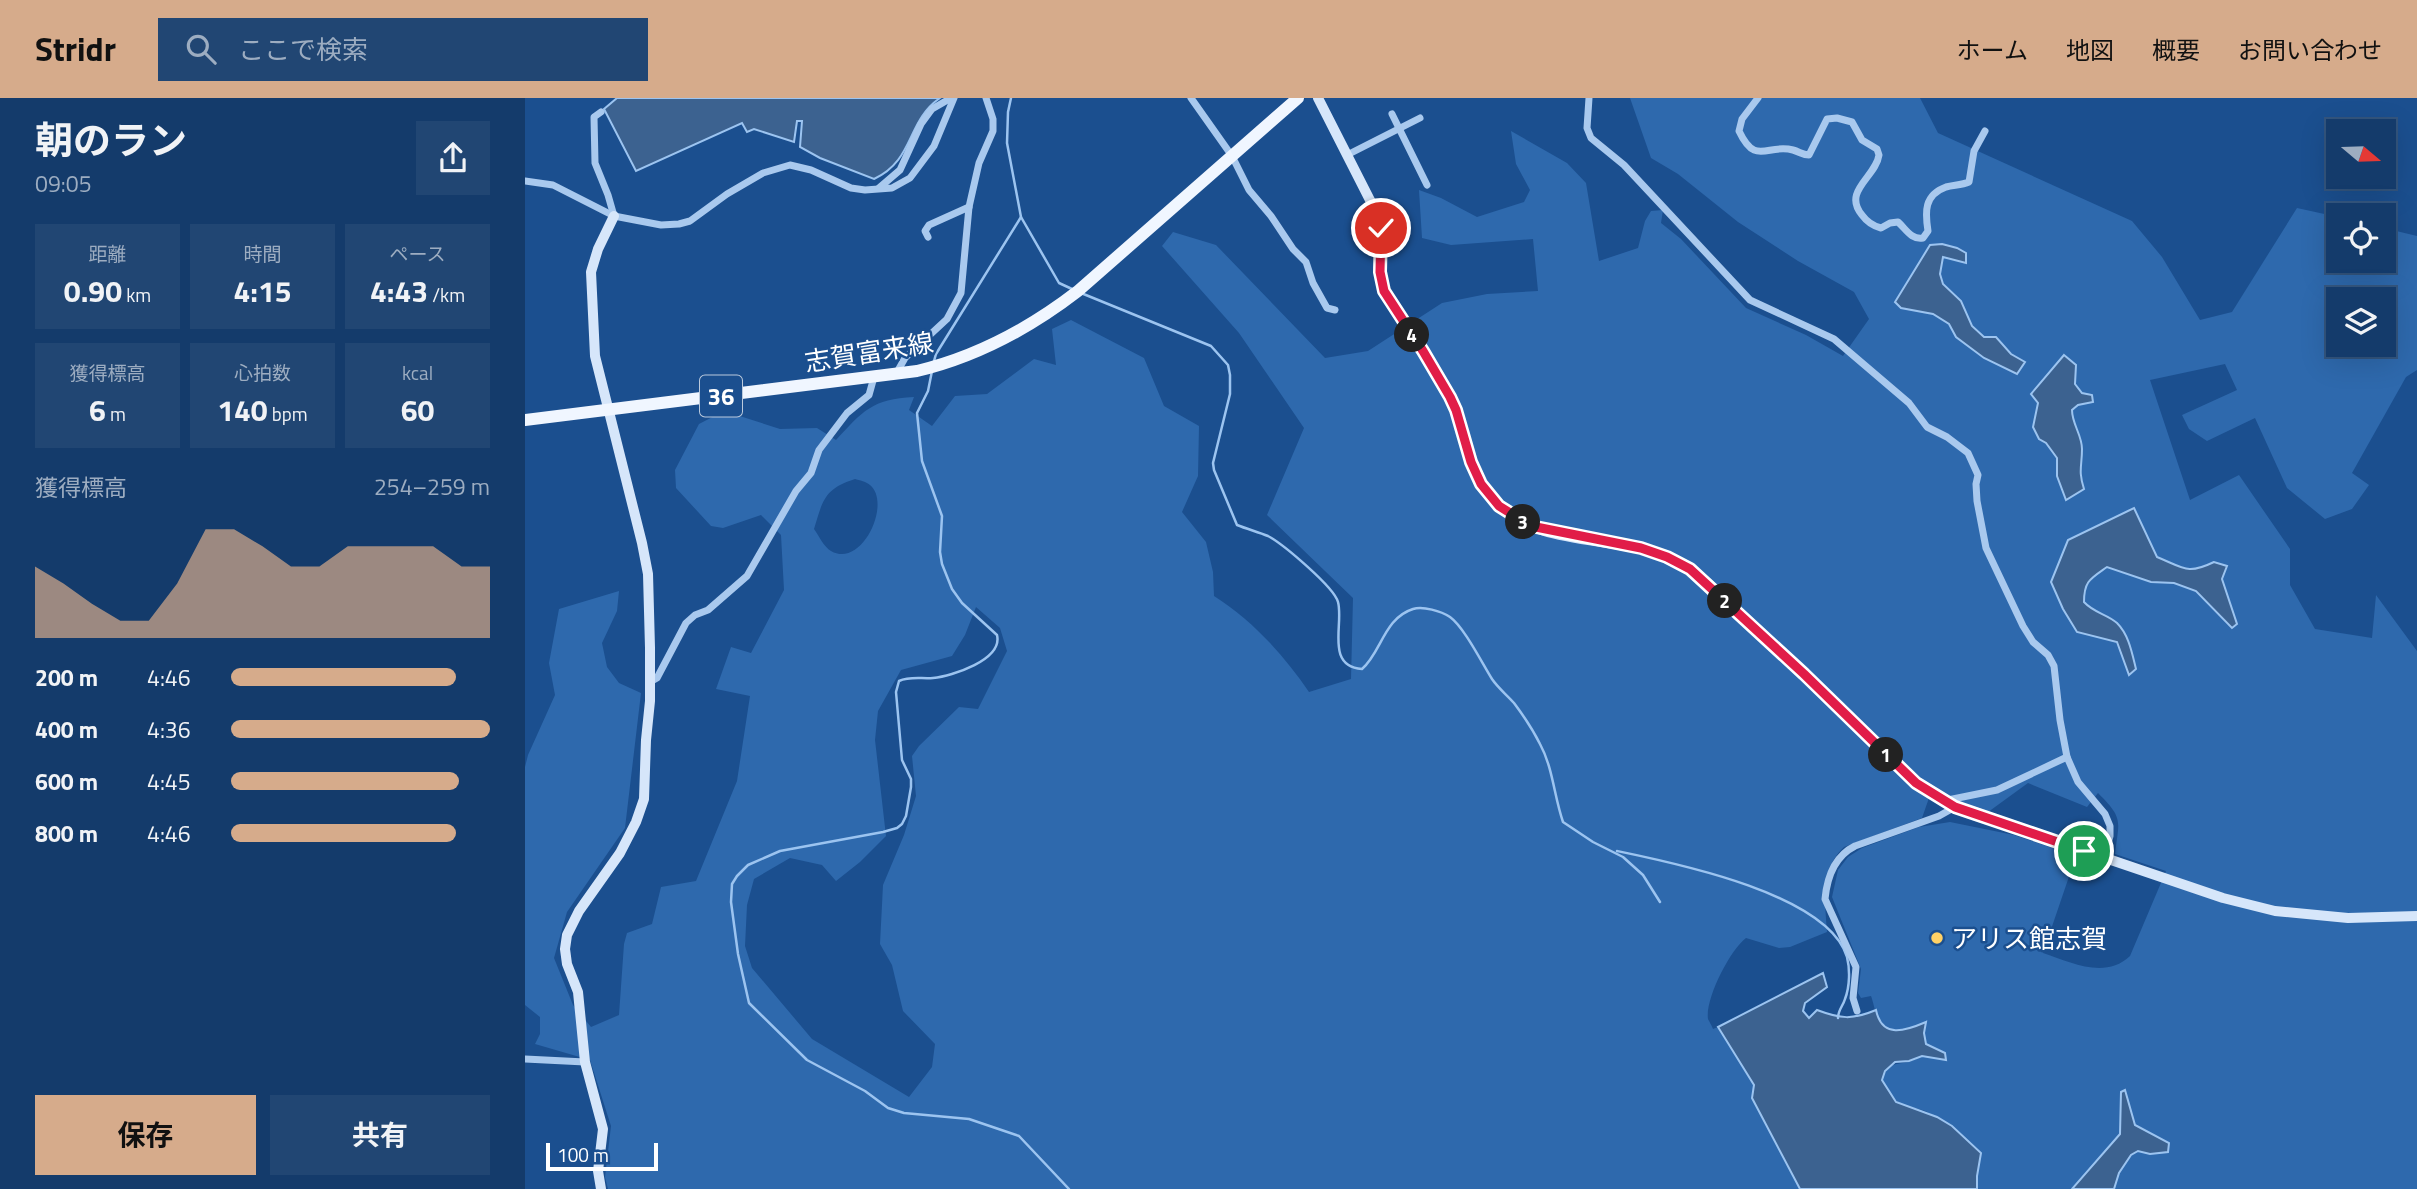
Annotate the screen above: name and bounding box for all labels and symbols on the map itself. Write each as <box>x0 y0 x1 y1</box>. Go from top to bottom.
north arrow <box>2326 119 2396 189</box>
pin <box>1351 198 1411 258</box>
pin: 4 <box>1395 317 1429 352</box>
street label: 志賀富来線 <box>802 323 936 381</box>
road number: 36 <box>700 376 742 416</box>
pin: 3 <box>1506 504 1541 540</box>
pin: 2 <box>1707 584 1743 618</box>
pin: 1 <box>1869 738 1903 772</box>
pin <box>2054 821 2114 881</box>
place label: アリス館志賀 <box>1951 919 2107 958</box>
marker: アリス館志賀 <box>1929 930 1945 946</box>
scale bar <box>546 1140 658 1172</box>

